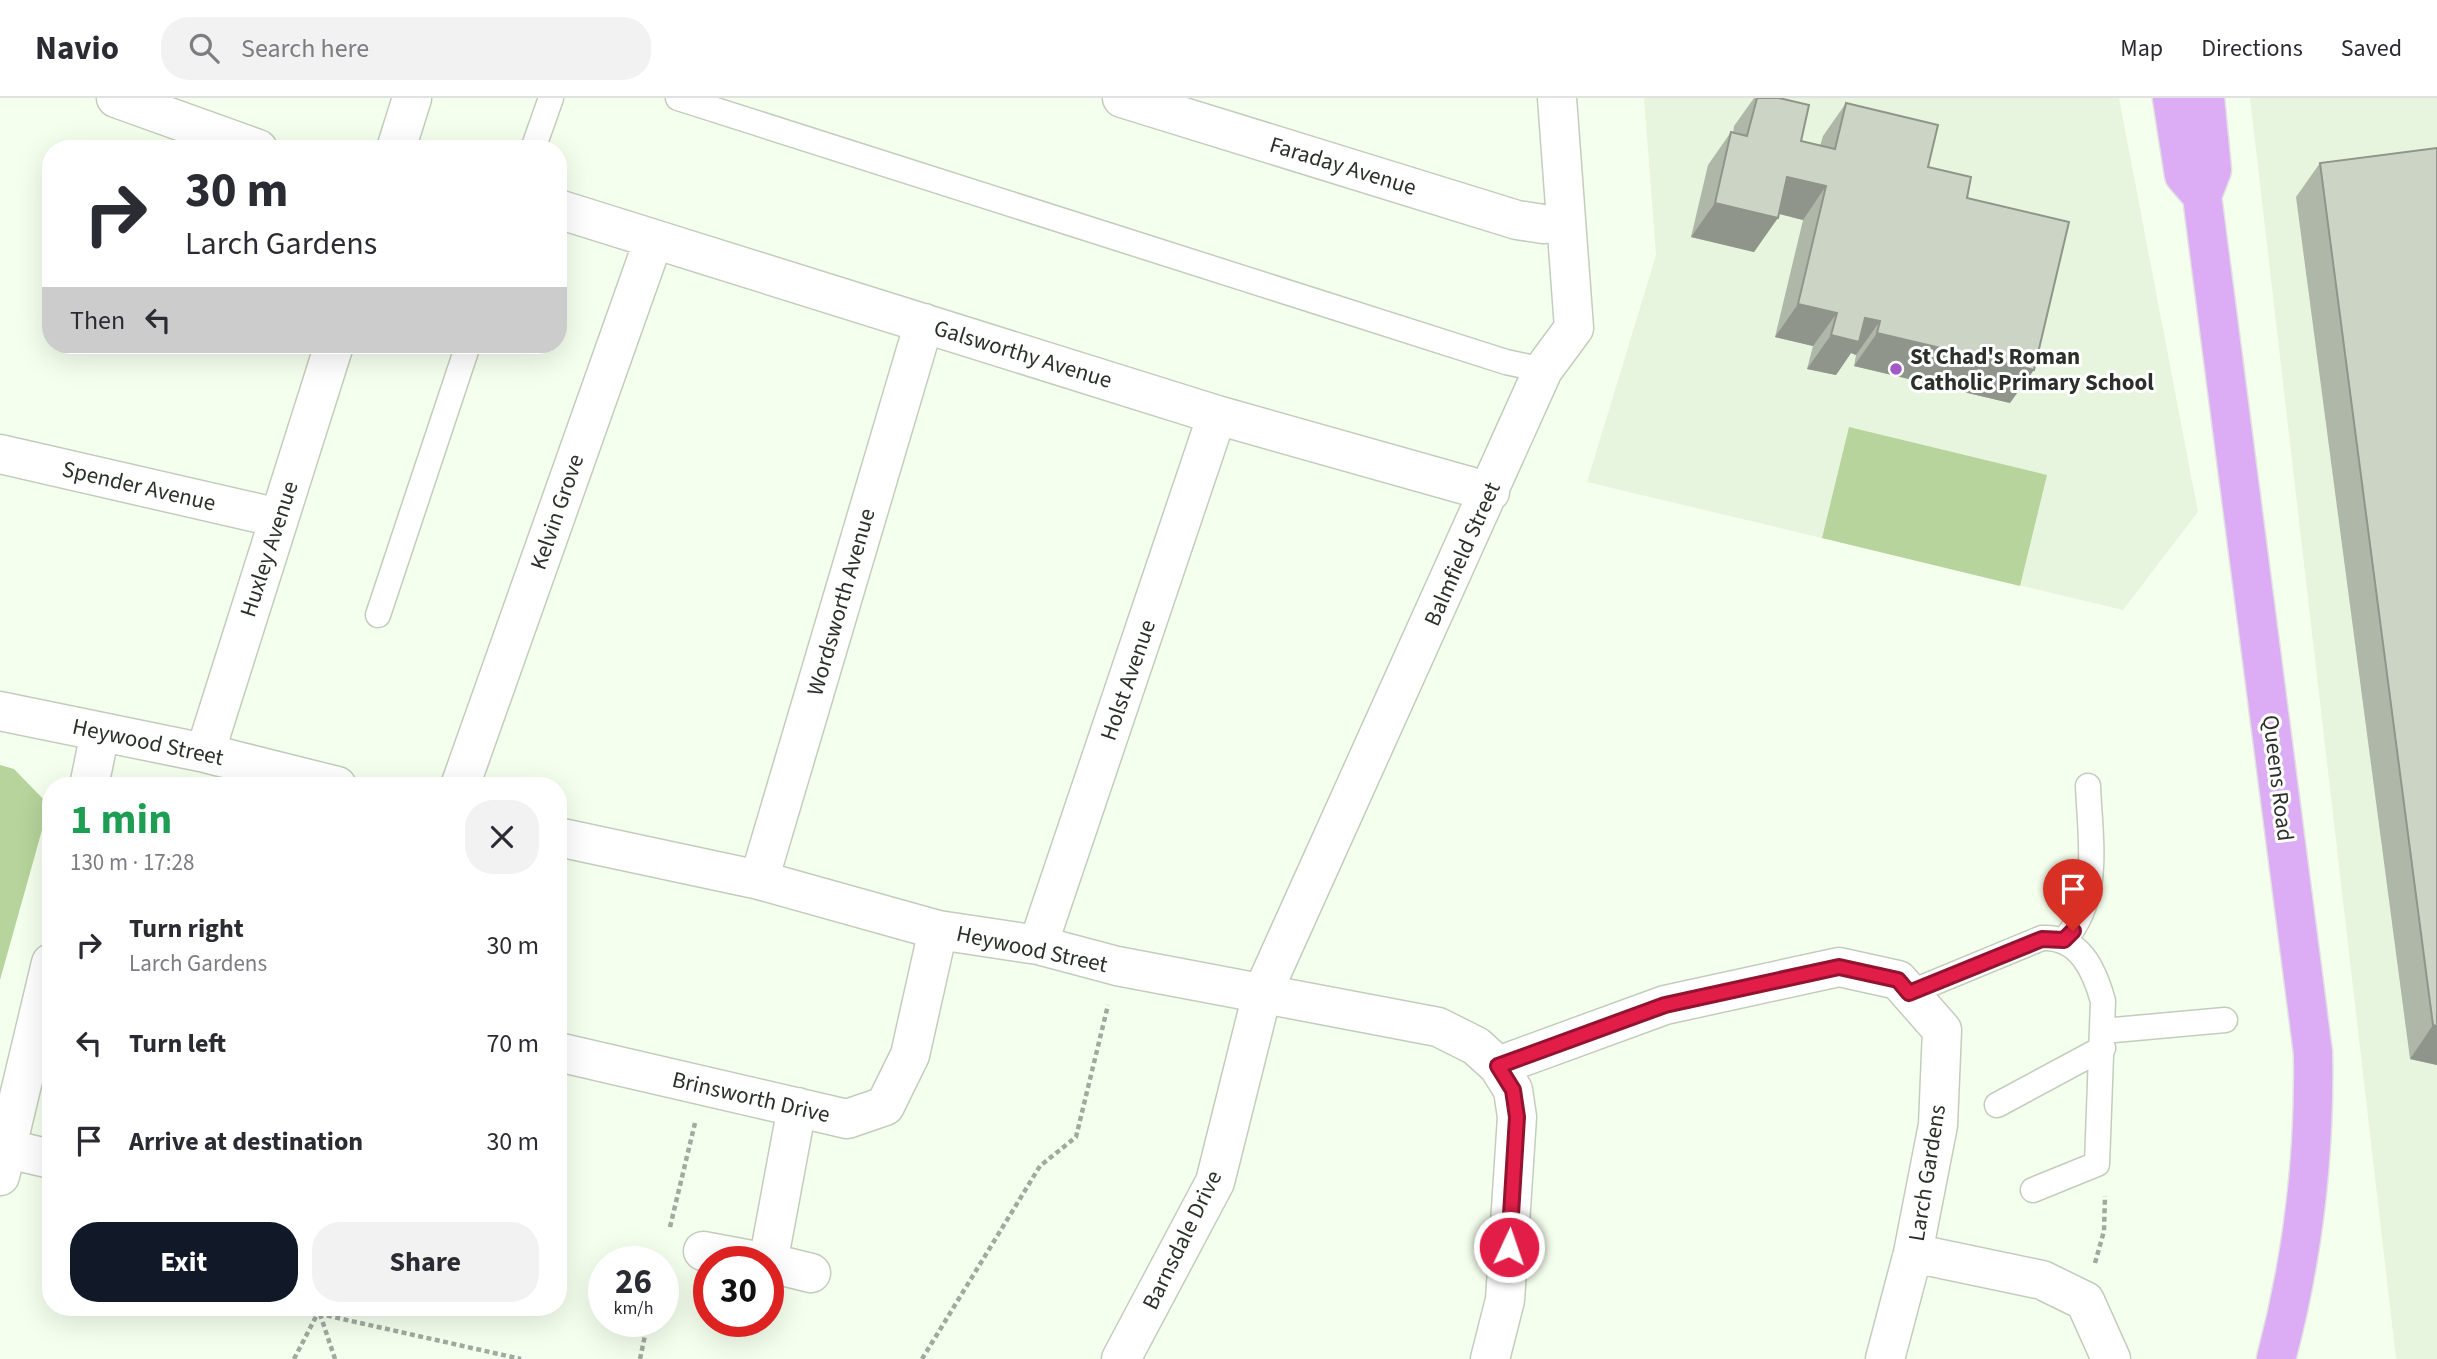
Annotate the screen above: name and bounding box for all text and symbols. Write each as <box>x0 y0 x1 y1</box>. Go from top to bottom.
search box <box>161 17 651 80</box>
text: Navio <box>35 25 119 72</box>
icon: search <box>185 29 223 67</box>
text: Search here <box>241 30 369 67</box>
text: Map <box>2120 31 2163 66</box>
text: Directions <box>2201 31 2303 66</box>
text: Saved <box>2341 31 2402 66</box>
street label: Faraday Avenue <box>1266 128 1420 204</box>
text: 30 m <box>185 156 289 226</box>
icon: right <box>70 168 161 259</box>
text: Larch Gardens <box>185 221 377 267</box>
icon: left <box>139 301 177 339</box>
text: Then <box>70 302 125 339</box>
street label: Galsworthy Avenue <box>930 311 1116 397</box>
place label: St Chad's Roman Catholic Primary School <box>1910 340 2154 399</box>
marker: St Chad's Roman Catholic Primary School <box>1888 361 1904 377</box>
street label: Kelvin Grove <box>522 450 592 574</box>
street label: Spender Avenue <box>59 452 219 520</box>
street label: Balmfield Street <box>1415 476 1509 631</box>
street label: Huxley Avenue <box>231 477 307 621</box>
street label: Wordsworth Avenue <box>798 505 884 699</box>
street label: Holst Avenue <box>1092 615 1164 745</box>
street label: Heywood Street <box>69 710 227 774</box>
street label: Queens Road <box>2254 713 2302 843</box>
text: 1 min <box>70 790 172 850</box>
button: close <box>465 800 539 874</box>
text: 130 m · 17:28 <box>70 846 194 879</box>
pin <box>2043 859 2103 931</box>
icon: arrive <box>2054 870 2092 908</box>
text: Turn right <box>129 910 244 947</box>
street label: Heywood Street <box>953 917 1111 981</box>
icon: right <box>70 926 108 964</box>
text: 30 m <box>486 927 539 964</box>
text: Larch Gardens <box>129 947 267 980</box>
icon: left <box>70 1024 108 1062</box>
text: Turn left <box>129 1025 226 1062</box>
text: 70 m <box>486 1025 539 1062</box>
street label: Brinsworth Drive <box>669 1063 833 1131</box>
street label: Larch Gardens <box>1900 1102 1954 1244</box>
icon: arrive <box>70 1122 108 1160</box>
text: Arrive at destination <box>129 1123 363 1160</box>
text: 30 m <box>486 1123 539 1160</box>
street label: Barnsdale Drive <box>1134 1165 1230 1315</box>
position arrow <box>1472 1210 1546 1284</box>
button: Exit <box>70 1222 298 1302</box>
button: Share <box>312 1222 539 1302</box>
speed limit sign: 30 <box>693 1246 784 1337</box>
text: 26 <box>615 1257 652 1307</box>
text: km/h <box>614 1296 653 1321</box>

